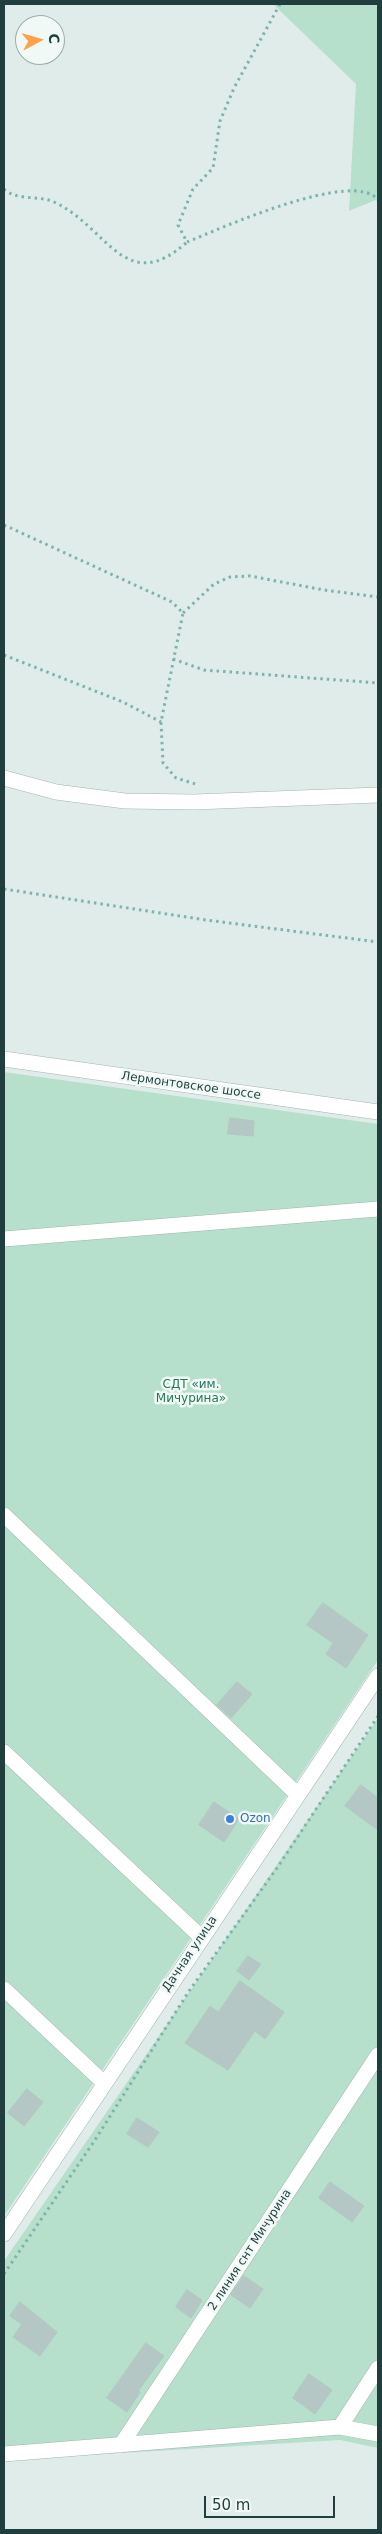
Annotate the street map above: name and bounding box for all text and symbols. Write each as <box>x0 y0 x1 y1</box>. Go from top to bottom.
north arrow <box>15 15 65 65</box>
text: С <box>45 33 62 44</box>
street label: Лермонтовское шоссе <box>120 1069 262 1103</box>
park label: СДТ «им. Мичурина» <box>156 1378 226 1406</box>
place label: Ozon <box>240 1812 271 1826</box>
marker: Ozon <box>224 1813 236 1825</box>
street label: Дачная улица <box>159 1913 221 1995</box>
street label: 2 линия снт Мичурина <box>205 2187 295 2313</box>
scale bar <box>207 2486 338 2518</box>
text: 50 m <box>212 2496 250 2514</box>

